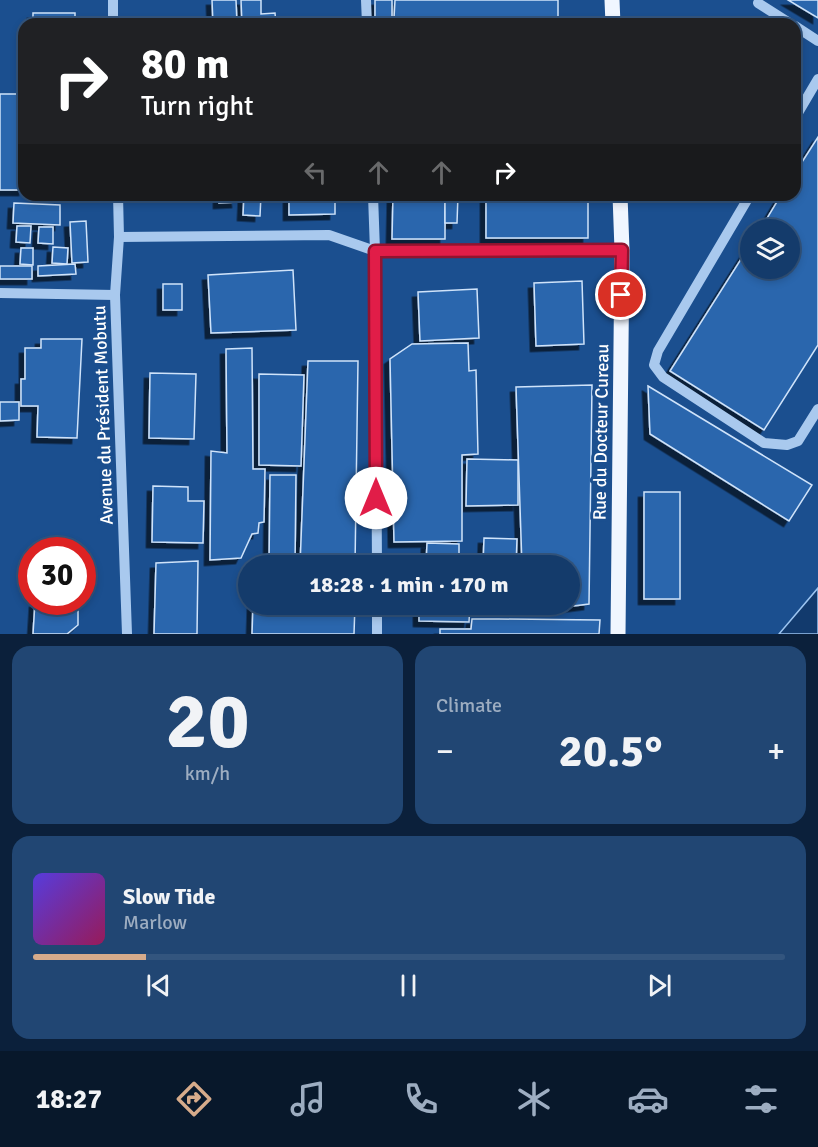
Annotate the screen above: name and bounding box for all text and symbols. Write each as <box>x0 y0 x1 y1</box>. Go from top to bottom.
text: 80 m <box>141 39 230 90</box>
icon: right <box>42 42 120 120</box>
text: Turn right <box>141 90 254 123</box>
icon: left <box>299 156 332 189</box>
icon: ahead <box>362 156 395 189</box>
icon: ahead <box>425 156 458 189</box>
icon: right <box>488 156 521 189</box>
map controls <box>740 219 800 279</box>
button: layers <box>740 219 800 279</box>
pin <box>595 269 646 320</box>
icon: arrive <box>604 278 637 311</box>
street label: Avenue du Président Mobutu <box>88 305 118 525</box>
street label: Rue du Docteur Cureau <box>588 344 614 520</box>
position arrow <box>344 466 408 530</box>
speed limit sign: 30 <box>18 537 96 615</box>
text: 18:28 · 1 min · 170 m <box>309 571 509 598</box>
text: 20 <box>165 674 250 770</box>
text: Climate <box>436 693 502 718</box>
text: 20.5° <box>559 724 662 779</box>
text: − <box>436 731 454 772</box>
text: + <box>767 731 785 772</box>
text: km/h <box>185 761 230 786</box>
text: Slow Tide <box>123 883 215 910</box>
text: Marlow <box>123 910 187 935</box>
icon: previous <box>142 969 175 1002</box>
icon: pause <box>392 969 425 1002</box>
icon: next <box>643 969 676 1002</box>
icon: directions <box>173 1078 215 1120</box>
icon: music <box>287 1078 329 1120</box>
icon: phone <box>400 1078 442 1120</box>
icon: climate <box>513 1078 555 1120</box>
icon: car <box>627 1078 669 1120</box>
icon: filters <box>740 1078 782 1120</box>
text: 18:27 <box>36 1083 102 1116</box>

